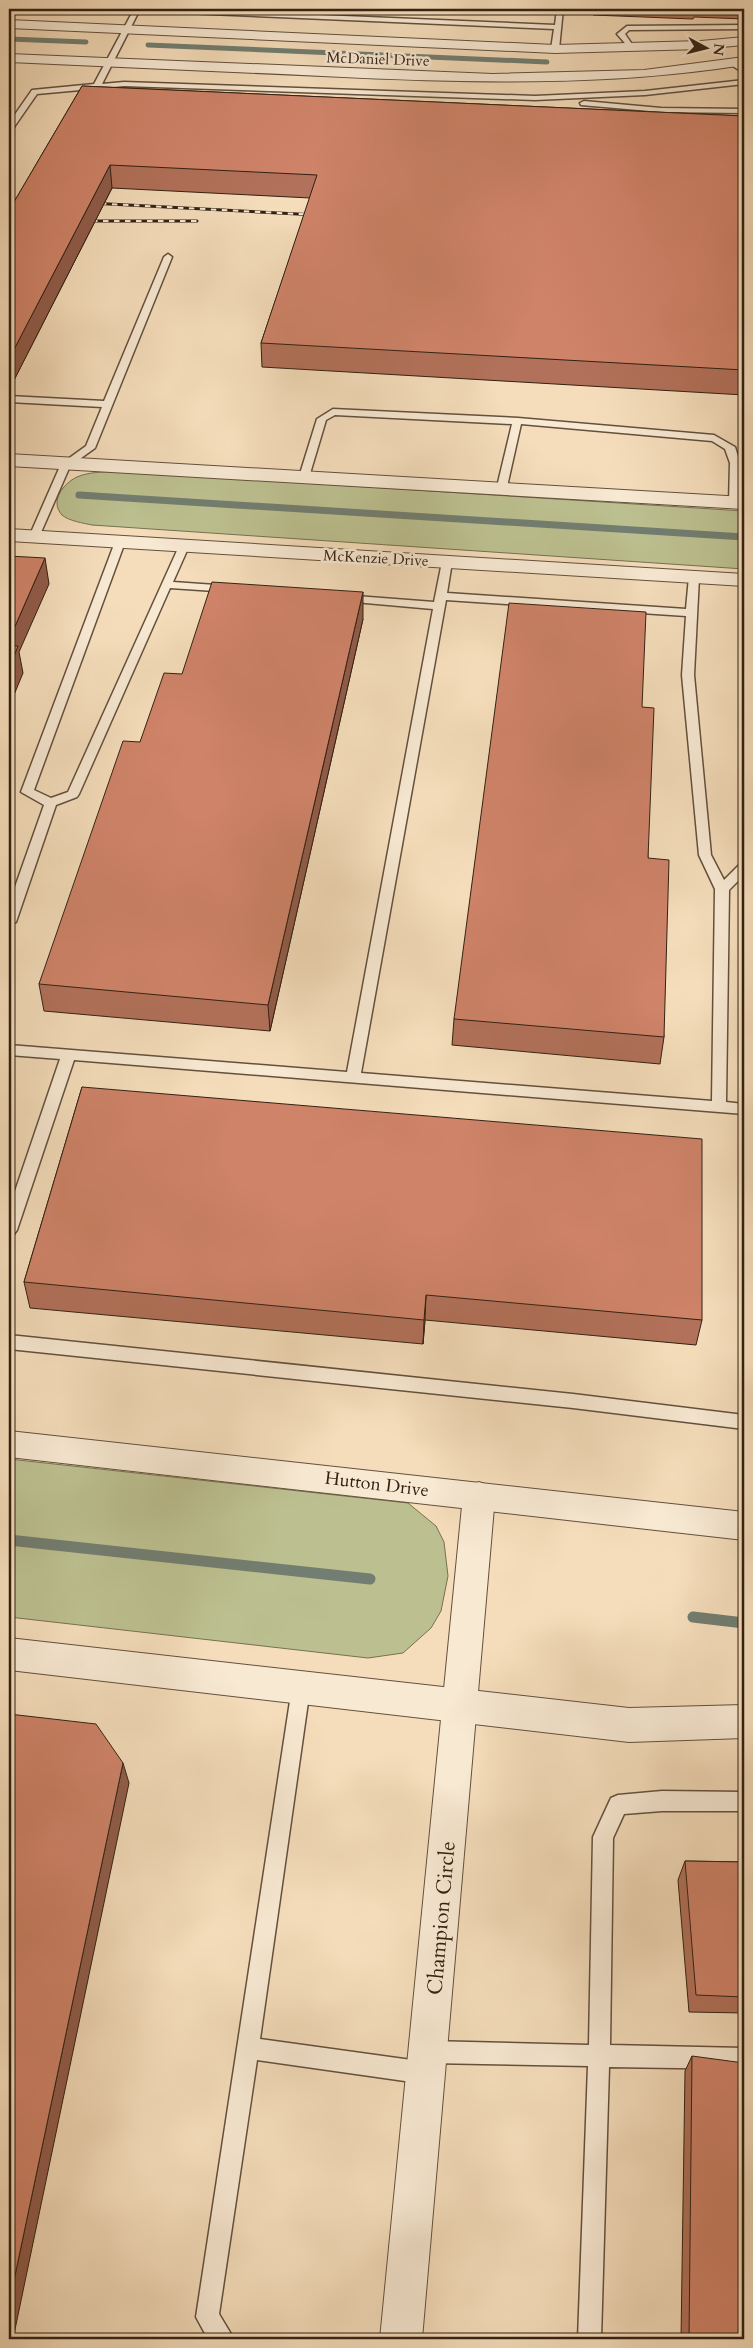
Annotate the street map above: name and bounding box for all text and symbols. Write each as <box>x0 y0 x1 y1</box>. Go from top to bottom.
north arrow <box>680 22 730 72</box>
text: N <box>708 42 729 57</box>
street label: McDaniel Drive <box>326 47 430 71</box>
street label: McKenzie Drive <box>323 545 429 571</box>
street label: Hutton Drive <box>323 1466 430 1503</box>
street label: Champion Circle <box>420 1840 463 1996</box>

